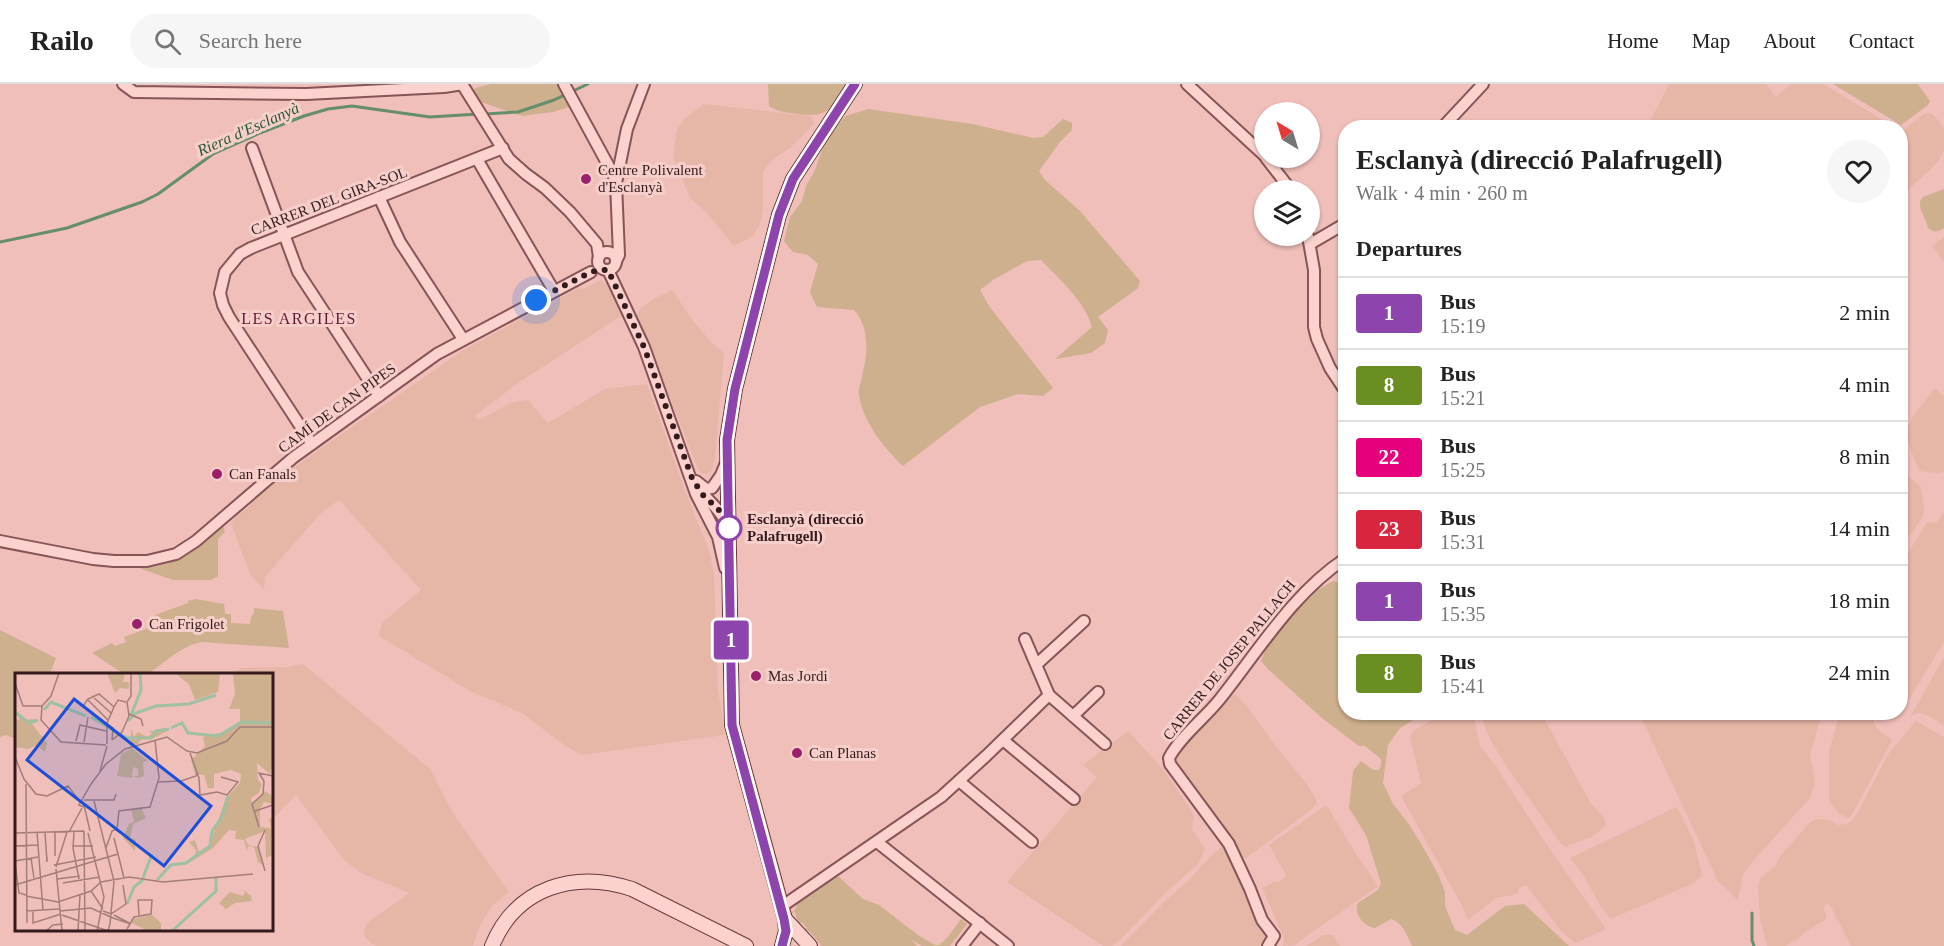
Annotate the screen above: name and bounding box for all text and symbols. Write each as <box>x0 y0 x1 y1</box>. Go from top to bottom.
search box <box>130 14 550 68</box>
text: Railo <box>30 25 94 56</box>
icon: search <box>151 25 184 58</box>
text: Search here <box>199 28 302 53</box>
text: Home <box>1607 29 1659 53</box>
text: Map <box>1692 29 1730 53</box>
text: About <box>1763 29 1816 53</box>
text: Contact <box>1849 29 1914 53</box>
water label: Riera d'Esclanyà <box>194 99 302 160</box>
north arrow <box>1254 102 1320 168</box>
map controls <box>1254 102 1320 246</box>
button: heart <box>1827 140 1890 203</box>
text: Esclanyà (direcció Palafrugell) <box>1356 144 1723 175</box>
place label: Centre Polivalent d'Esclanyà <box>598 162 703 195</box>
street label: CARRER DEL GIRA-SOL <box>249 164 409 238</box>
marker: Centre Polivalent d'Esclanyà <box>579 172 593 186</box>
button: layers <box>1254 180 1320 246</box>
text: Walk · 4 min · 260 m <box>1356 182 1528 204</box>
text: Departures <box>1356 236 1462 261</box>
your location <box>521 285 551 315</box>
text: Bus <box>1440 289 1475 314</box>
text: 2 min <box>1839 300 1890 325</box>
text: 1 <box>1384 301 1394 325</box>
district label: LES ARGILES <box>241 310 357 327</box>
text: 15:19 <box>1440 315 1486 337</box>
street label: CAMÍ DE CAN PIPES <box>275 360 399 456</box>
text: Bus <box>1440 361 1475 386</box>
text: 4 min <box>1839 372 1890 397</box>
text: 8 <box>1384 373 1394 397</box>
text: 15:21 <box>1440 387 1486 409</box>
text: Bus <box>1440 433 1475 458</box>
text: 8 min <box>1839 444 1890 469</box>
text: 22 <box>1379 445 1400 469</box>
text: 15:25 <box>1440 459 1486 481</box>
place label: Can Fanals <box>229 466 296 482</box>
marker: Can Fanals <box>210 467 224 481</box>
text: Bus <box>1440 505 1475 530</box>
place label: Esclanyà (direcció Palafrugell) <box>747 511 864 545</box>
marker: Esclanyà (direcció Palafrugell) <box>716 515 742 541</box>
text: 14 min <box>1828 516 1890 541</box>
text: 23 <box>1379 517 1400 541</box>
text: 15:31 <box>1440 531 1486 553</box>
street label: CARRER DE JOSEP PALLACH <box>1160 577 1299 743</box>
text: Bus <box>1440 577 1475 602</box>
text: 18 min <box>1828 588 1890 613</box>
text: 1 <box>1384 589 1394 613</box>
text: 15:35 <box>1440 603 1486 625</box>
place label: Can Frigolet <box>149 616 225 632</box>
marker: Can Frigolet <box>130 617 144 631</box>
line badge: 1 <box>712 620 750 660</box>
text: 1 <box>726 628 736 652</box>
text: Bus <box>1440 649 1475 674</box>
text: 24 min <box>1828 660 1890 685</box>
text: 8 <box>1384 661 1394 685</box>
place label: Mas Jordi <box>768 668 828 684</box>
marker: Mas Jordi <box>749 669 763 683</box>
inset map <box>15 673 273 931</box>
text: 15:41 <box>1440 675 1486 697</box>
place label: Can Planas <box>809 745 876 761</box>
marker: Can Planas <box>790 746 804 760</box>

